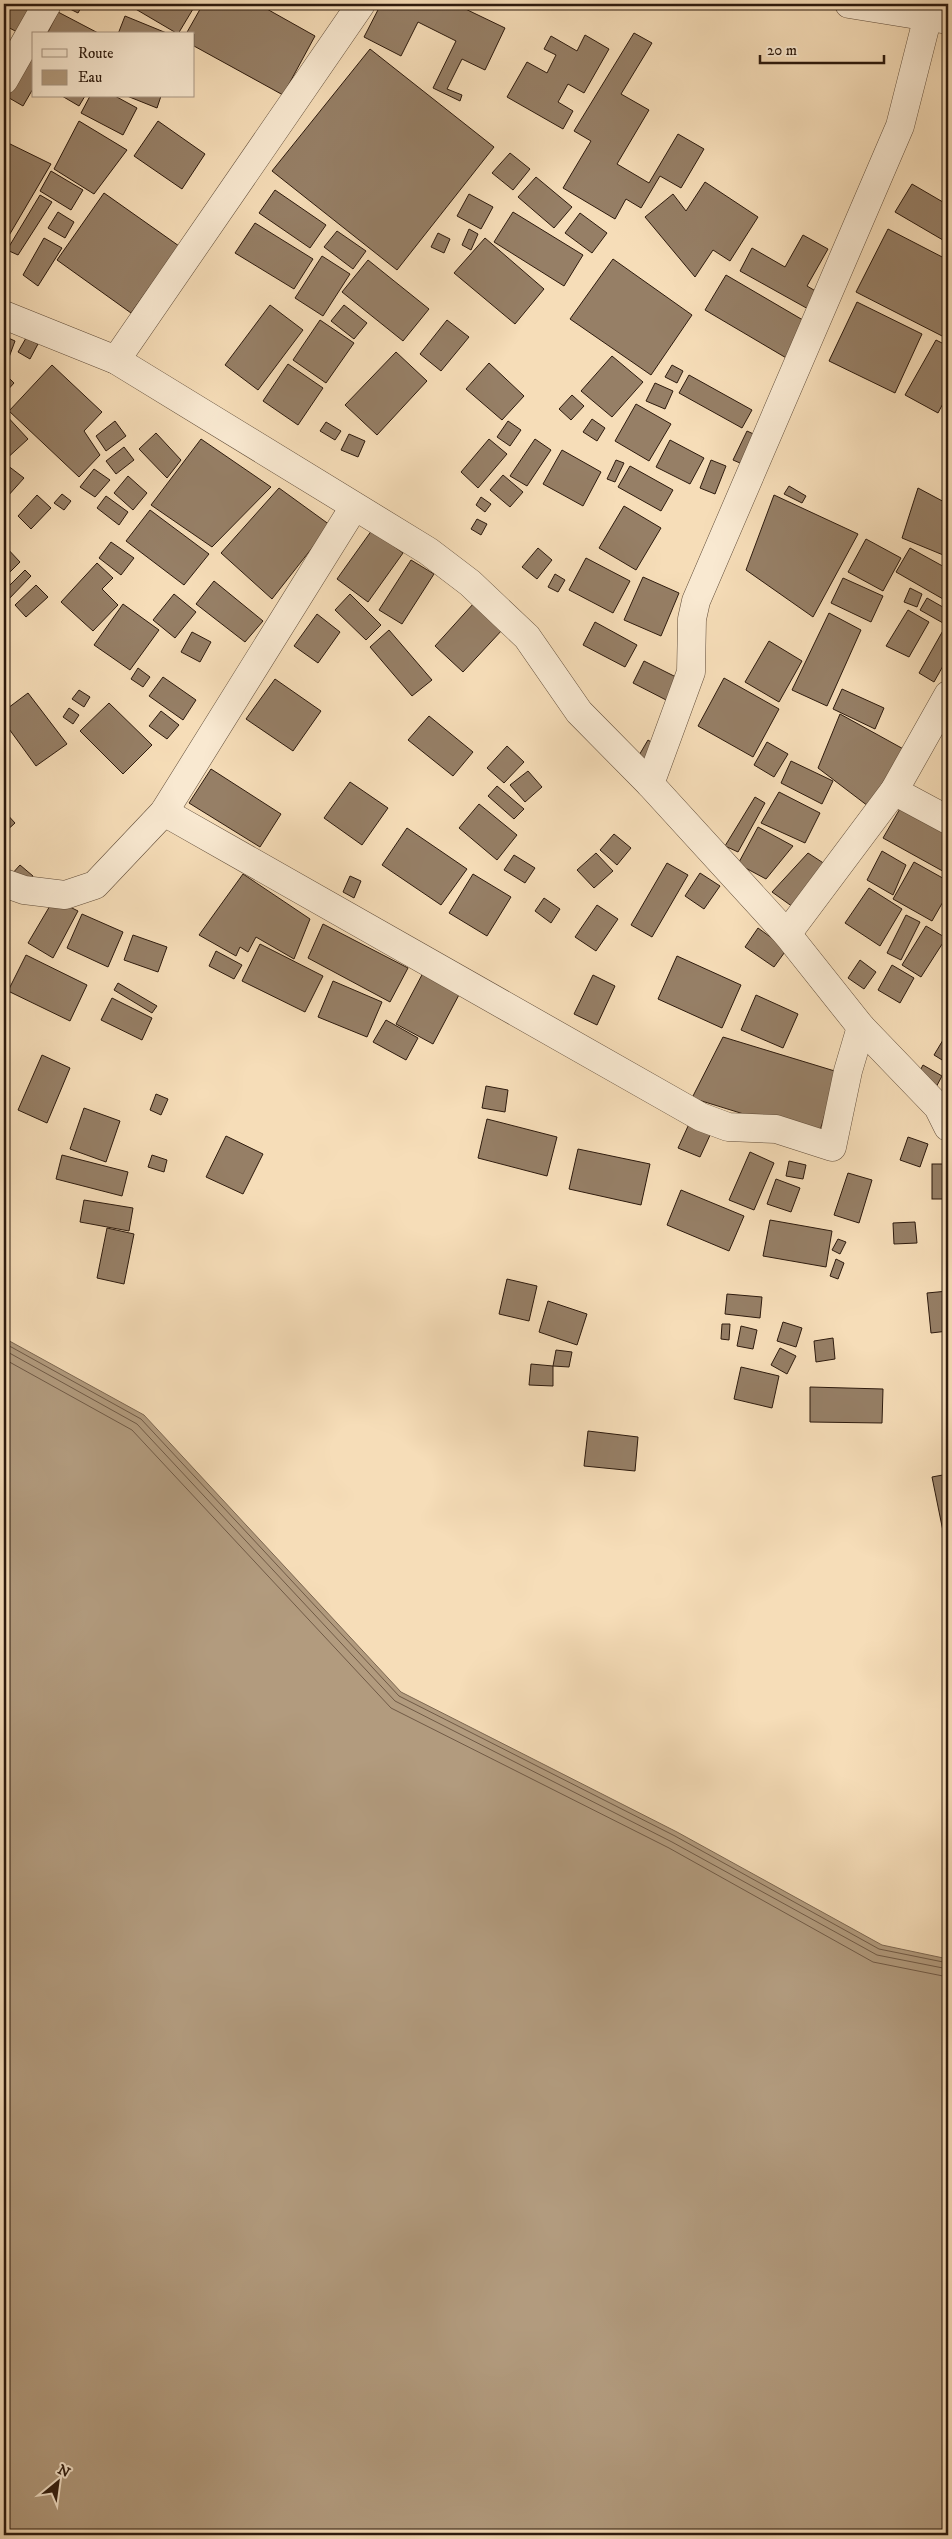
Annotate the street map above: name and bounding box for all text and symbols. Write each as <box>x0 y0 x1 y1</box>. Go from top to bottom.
legend <box>32 32 195 98</box>
scale bar <box>760 32 883 64</box>
text: 20 m <box>767 41 797 60</box>
text: Route <box>78 44 113 63</box>
text: Eau <box>78 68 102 87</box>
north arrow <box>32 2456 82 2506</box>
text: N <box>54 2461 74 2482</box>

